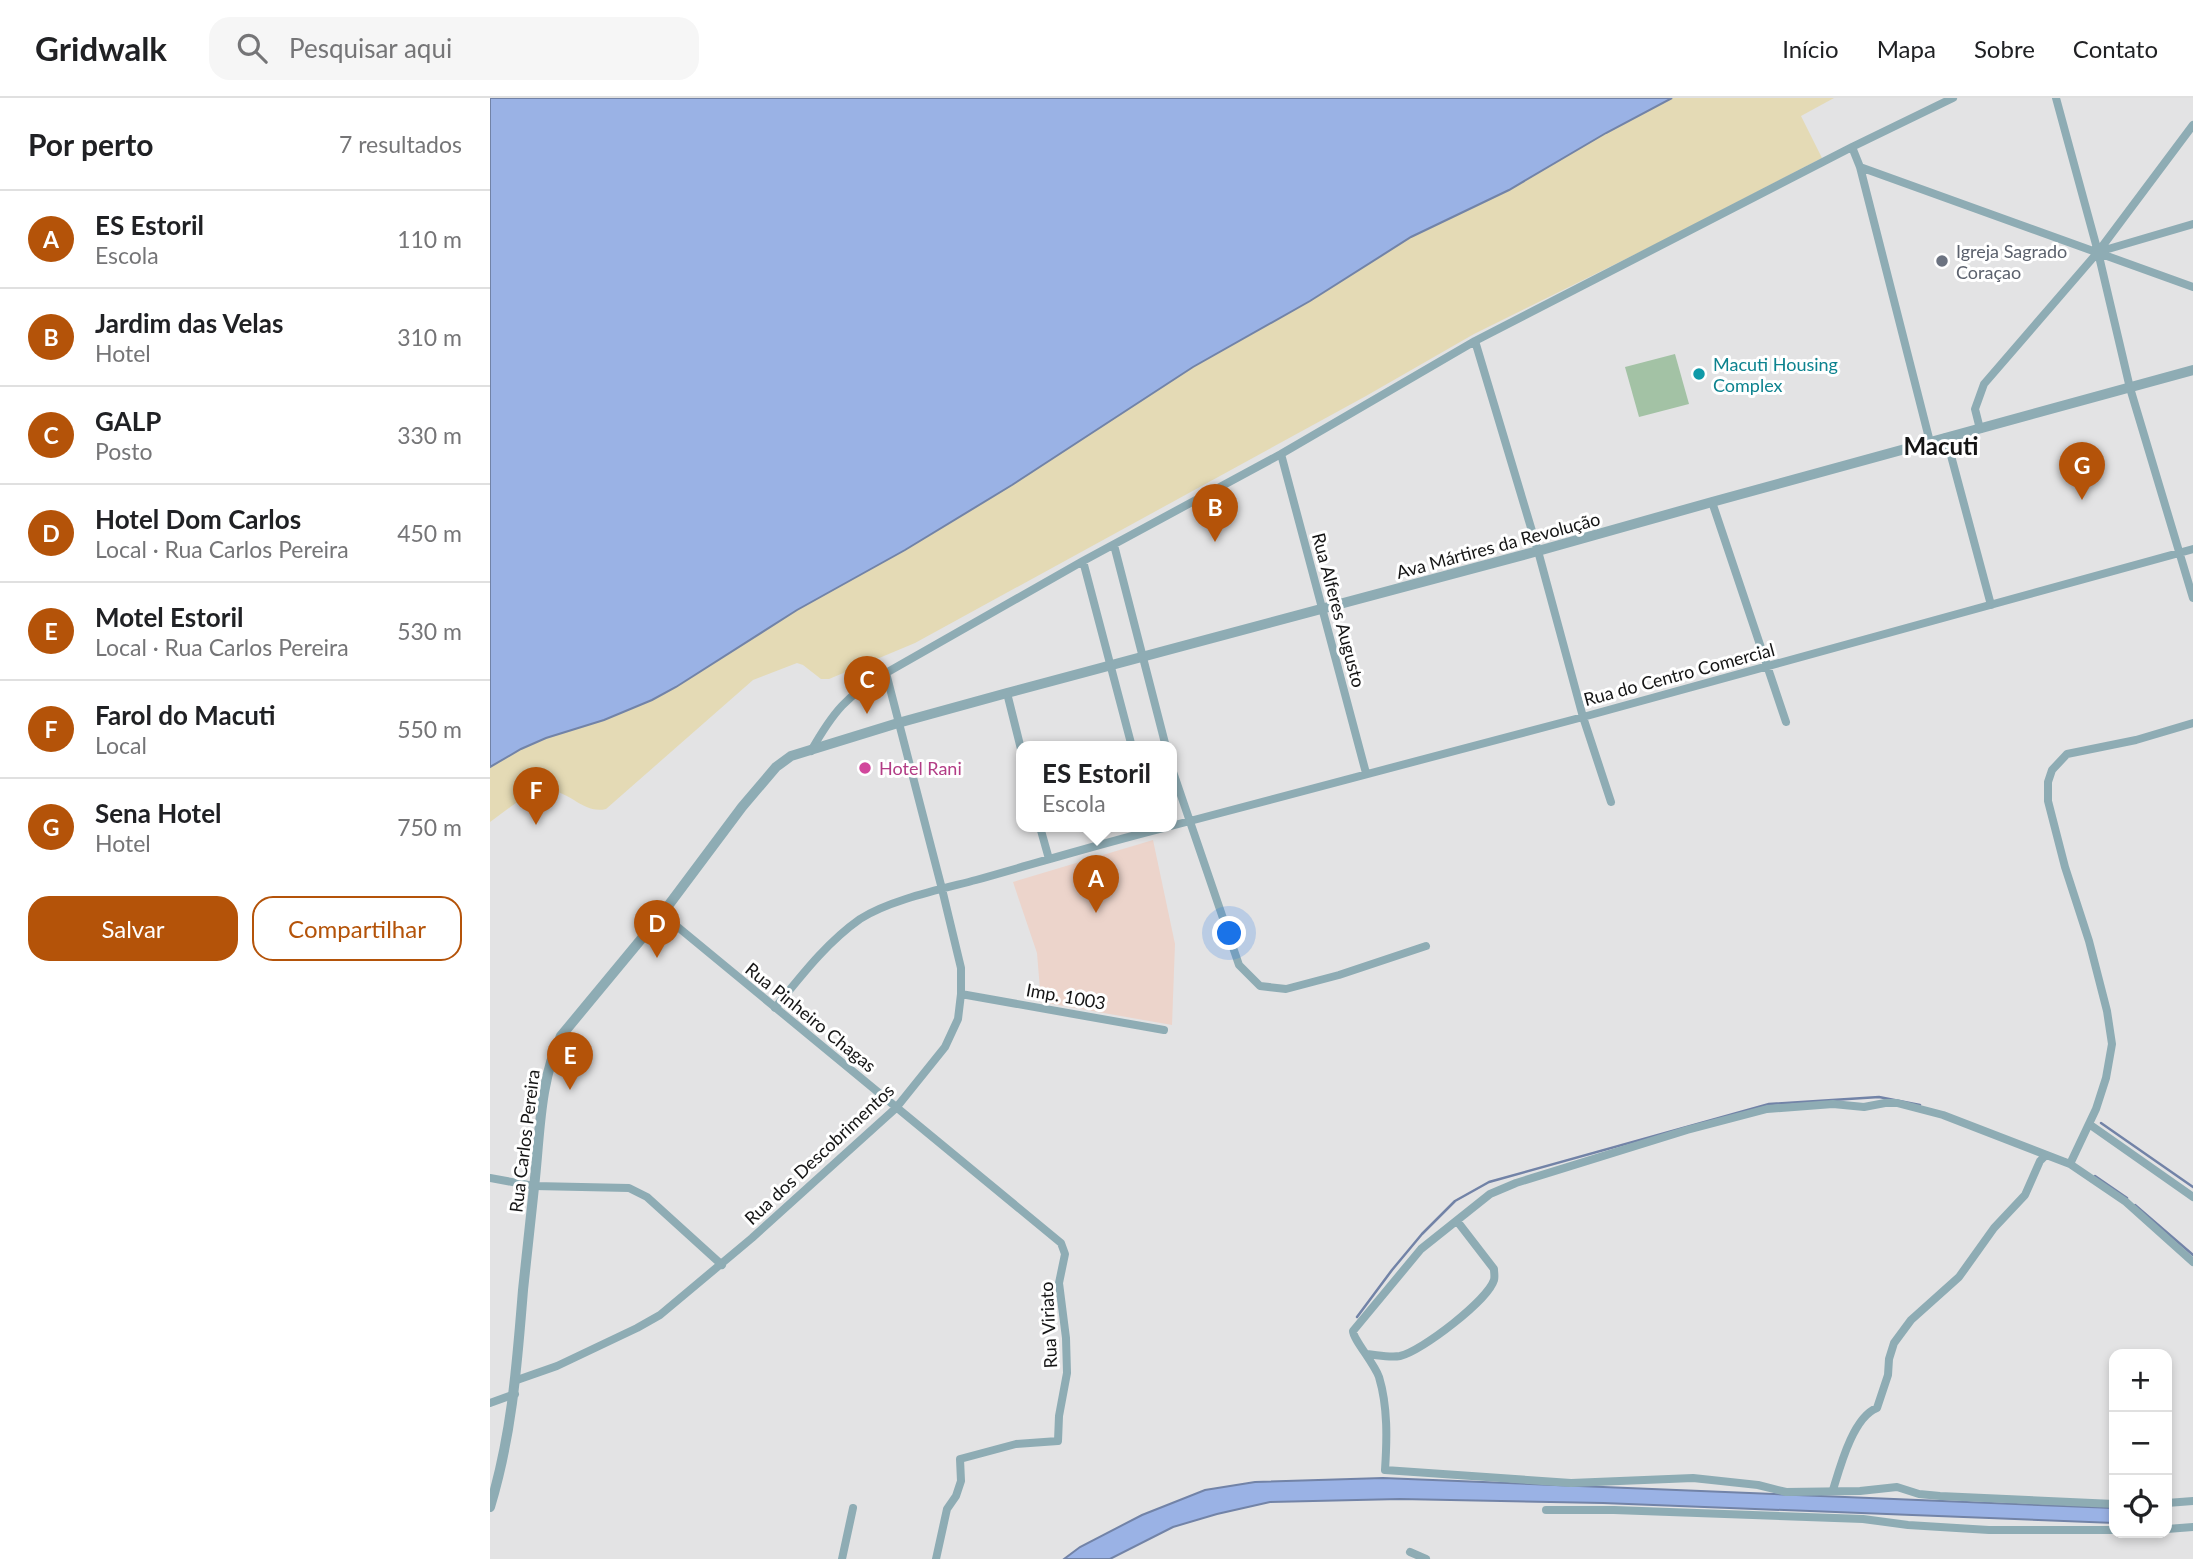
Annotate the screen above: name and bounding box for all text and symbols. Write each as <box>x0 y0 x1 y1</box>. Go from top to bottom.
search box <box>209 17 699 80</box>
text: Gridwalk <box>35 28 167 68</box>
icon: search <box>233 29 271 67</box>
text: Pesquisar aqui <box>289 32 452 64</box>
text: Início <box>1782 34 1839 63</box>
text: Mapa <box>1877 34 1936 63</box>
text: Sobre <box>1974 34 2035 63</box>
text: Contato <box>2073 34 2158 63</box>
text: Por perto <box>28 126 153 162</box>
text: 7 resultados <box>339 130 462 158</box>
text: ES Estoril <box>95 209 204 241</box>
text: A <box>43 225 59 253</box>
text: 110 m <box>397 225 462 253</box>
place label: Igreja Sagrado Coraçao <box>1956 240 2067 283</box>
text: Escola <box>95 241 159 269</box>
marker: Igreja Sagrado Coraçao <box>1934 253 1950 269</box>
text: Jardim das Velas <box>95 307 283 339</box>
text: B <box>43 323 59 351</box>
text: 310 m <box>397 323 462 351</box>
text: Hotel <box>95 339 151 367</box>
place label: Macuti Housing Complex <box>1713 353 1838 396</box>
marker: Macuti Housing Complex <box>1691 366 1707 382</box>
text: GALP <box>95 405 161 437</box>
text: C <box>43 421 59 449</box>
text: 330 m <box>397 421 462 449</box>
district label: Macuti <box>1903 431 1979 460</box>
text: Posto <box>95 437 152 465</box>
pin: G <box>2059 442 2105 500</box>
pin: B <box>1192 484 1238 542</box>
text: Hotel Dom Carlos <box>95 503 301 535</box>
street label: Ava Mártires da Revolução <box>1394 507 1602 583</box>
text: D <box>42 519 60 547</box>
text: 450 m <box>397 519 462 547</box>
street label: Rua Alferes Augusto <box>1308 530 1370 690</box>
text: Local · Rua Carlos Pereira <box>95 535 349 563</box>
text: Motel Estoril <box>95 601 244 633</box>
text: E <box>44 617 58 645</box>
text: 530 m <box>397 617 462 645</box>
text: Local · Rua Carlos Pereira <box>95 633 349 661</box>
street label: Rua do Centro Comercial <box>1581 638 1777 710</box>
pin: C <box>844 656 890 714</box>
text: Farol do Macuti <box>95 699 276 731</box>
text: F <box>44 715 58 743</box>
text: 550 m <box>397 715 462 743</box>
text: Local <box>95 731 147 759</box>
popup <box>1016 741 1177 832</box>
place label: Hotel Rani <box>879 757 962 779</box>
text: ES Estoril <box>1042 757 1151 789</box>
marker: Hotel Rani <box>857 760 873 776</box>
pin: F <box>513 767 559 825</box>
text: Escola <box>1042 789 1106 817</box>
text: Sena Hotel <box>95 797 222 829</box>
text: G <box>43 813 59 841</box>
text: 750 m <box>397 813 462 841</box>
text: Hotel <box>95 829 151 857</box>
pin: A <box>1073 855 1119 913</box>
button: Salvar <box>28 896 238 961</box>
button: Compartilhar <box>252 896 462 961</box>
pin: D <box>634 900 680 958</box>
your location <box>1212 916 1246 950</box>
street label: Rua Pinheiro Chagas <box>741 958 881 1077</box>
street label: Imp. 1003 <box>1024 978 1108 1014</box>
pin: E <box>547 1032 593 1090</box>
street label: Rua Carlos Pereira <box>504 1068 544 1214</box>
street label: Rua dos Descobrimentos <box>740 1079 898 1229</box>
street label: Rua Viriato <box>1035 1281 1061 1369</box>
map controls <box>2109 1349 2172 1538</box>
button: + <box>2109 1349 2172 1412</box>
button: − <box>2109 1412 2172 1475</box>
button: locate <box>2109 1475 2172 1538</box>

